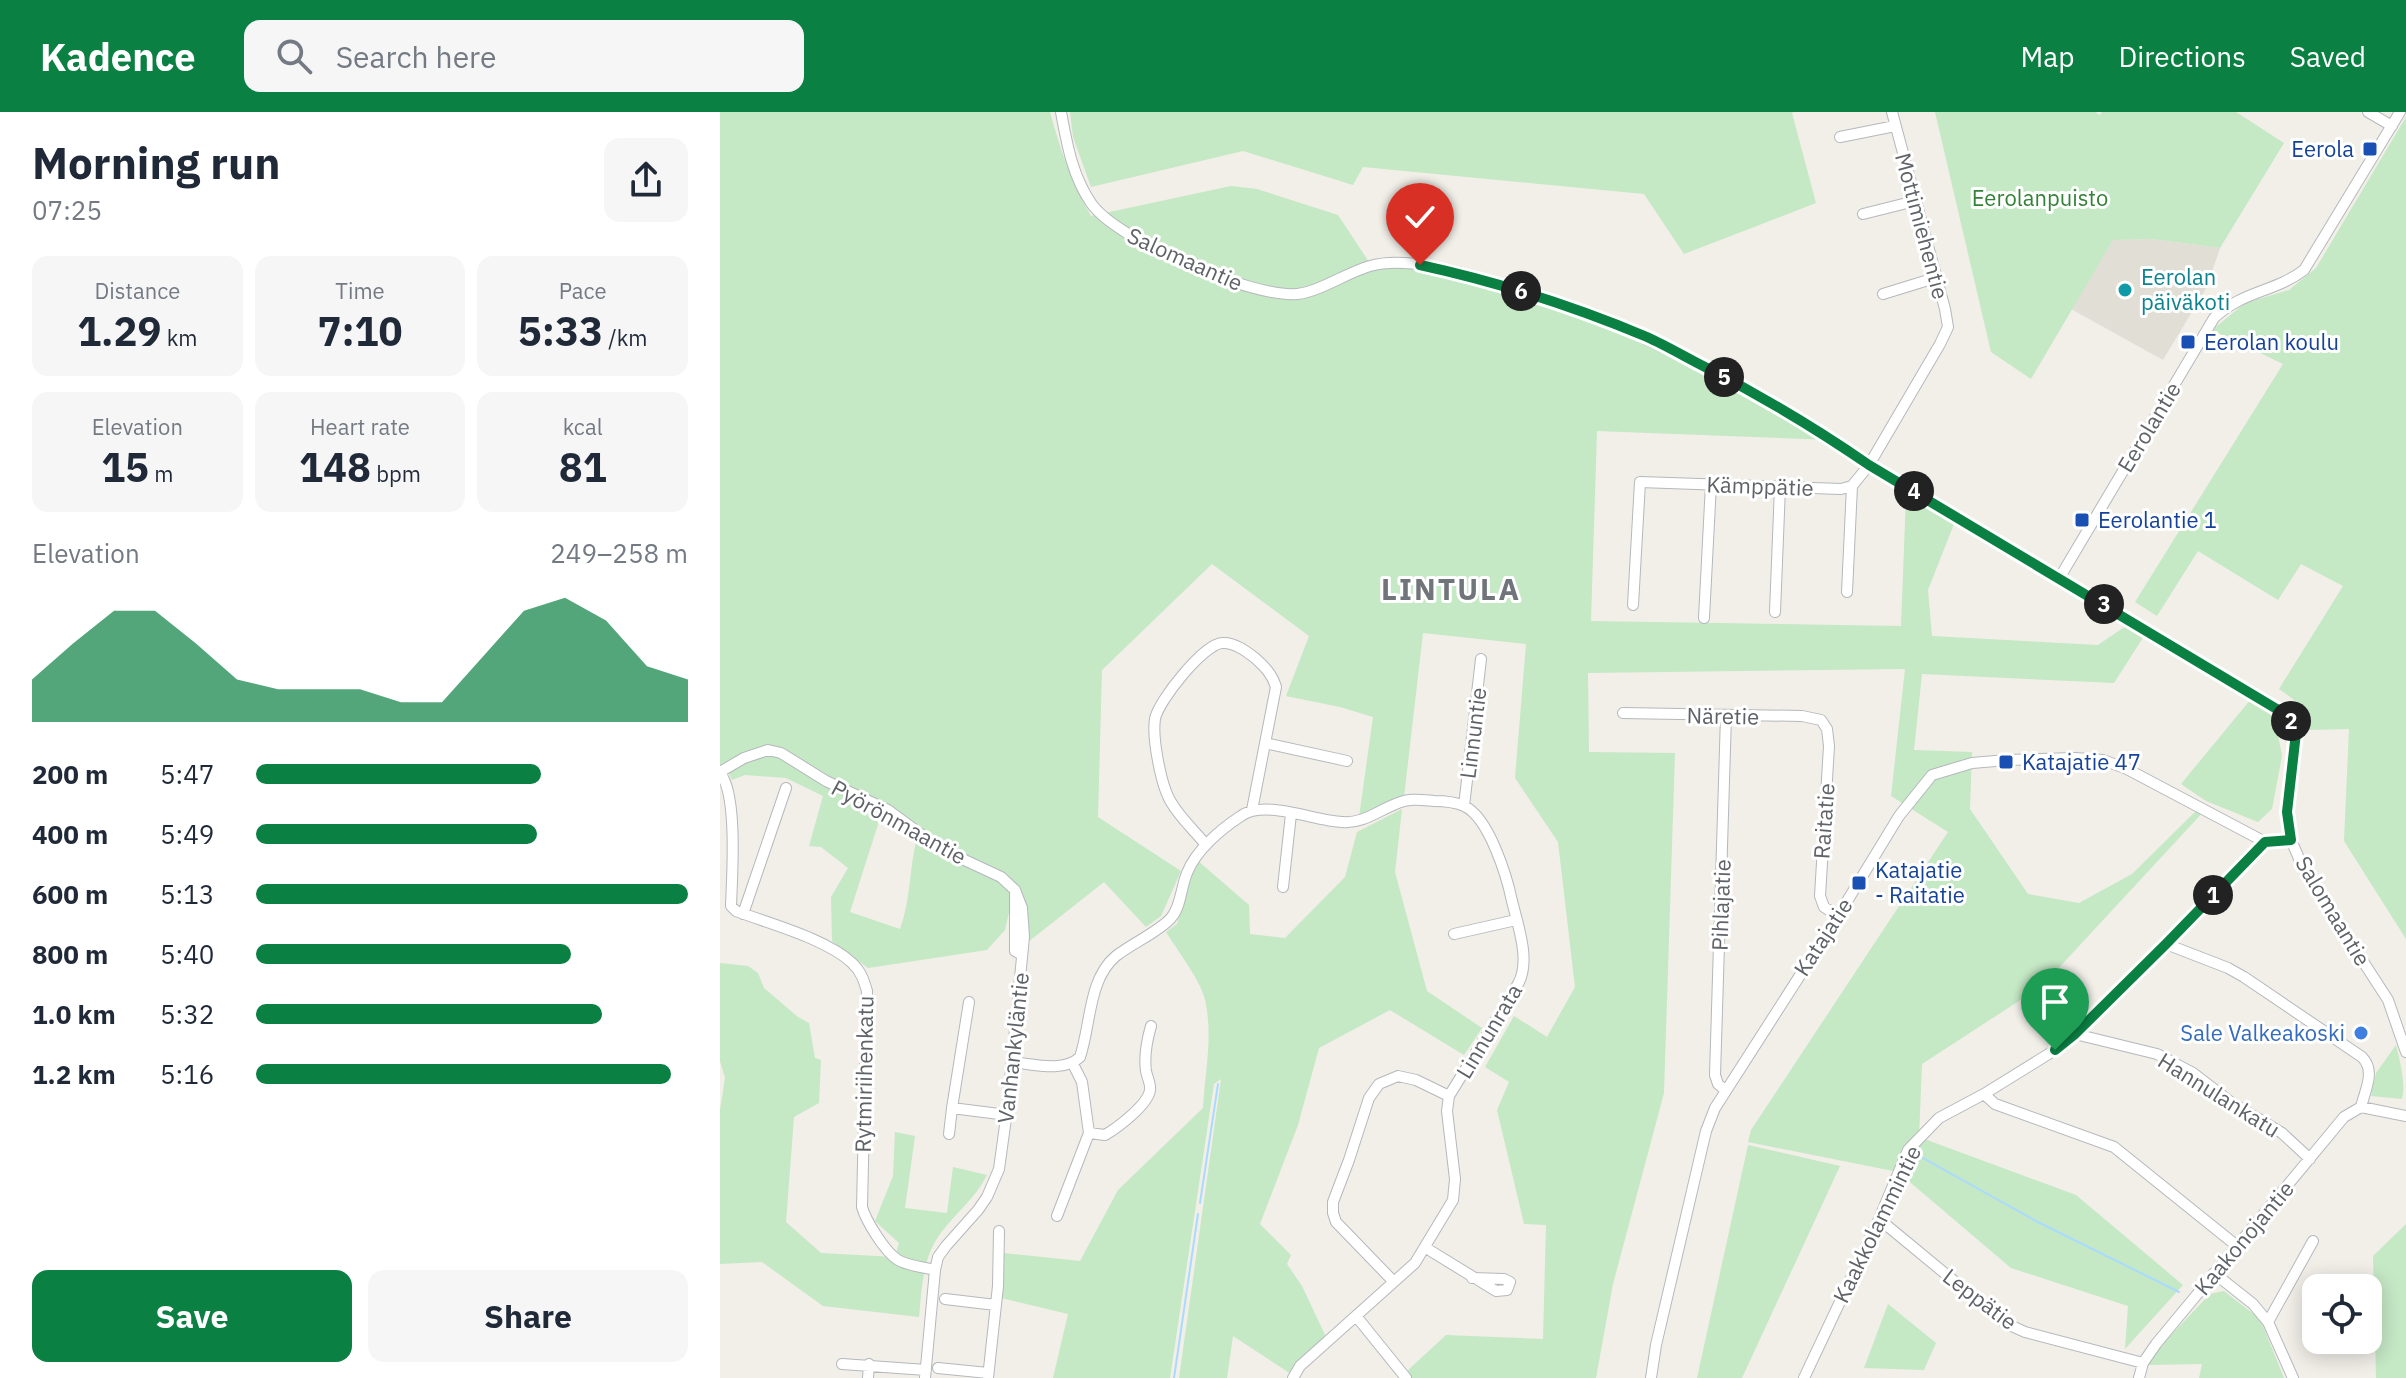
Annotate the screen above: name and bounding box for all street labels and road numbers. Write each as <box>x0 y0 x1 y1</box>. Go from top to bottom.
street label: Mottimiehentie <box>1889 150 1956 302</box>
street label: Salomaantie <box>1123 220 1247 297</box>
street label: Eerolantie <box>2110 376 2187 477</box>
street label: Kämppätie <box>1706 469 1814 502</box>
street label: Linnuntie <box>1453 686 1492 780</box>
street label: Näretie <box>1686 700 1760 731</box>
street label: Pyörönmaantie <box>827 773 972 871</box>
street label: Raitatie <box>1806 782 1841 860</box>
street label: Salomaantie <box>2289 850 2378 971</box>
street label: Pihlajatie <box>1704 859 1737 951</box>
street label: Katajatie <box>1787 892 1859 981</box>
street label: Vanhankyläntie <box>990 971 1035 1125</box>
street label: Linnunrata <box>1449 978 1528 1084</box>
street label: Rytmiriihenkatu <box>848 995 879 1153</box>
street label: Hannulankatu <box>2153 1046 2286 1144</box>
street label: Kaakkolammintie <box>1826 1140 1927 1307</box>
street label: Kaakonojantie <box>2187 1175 2300 1301</box>
street label: Leppätie <box>1937 1261 2023 1336</box>

